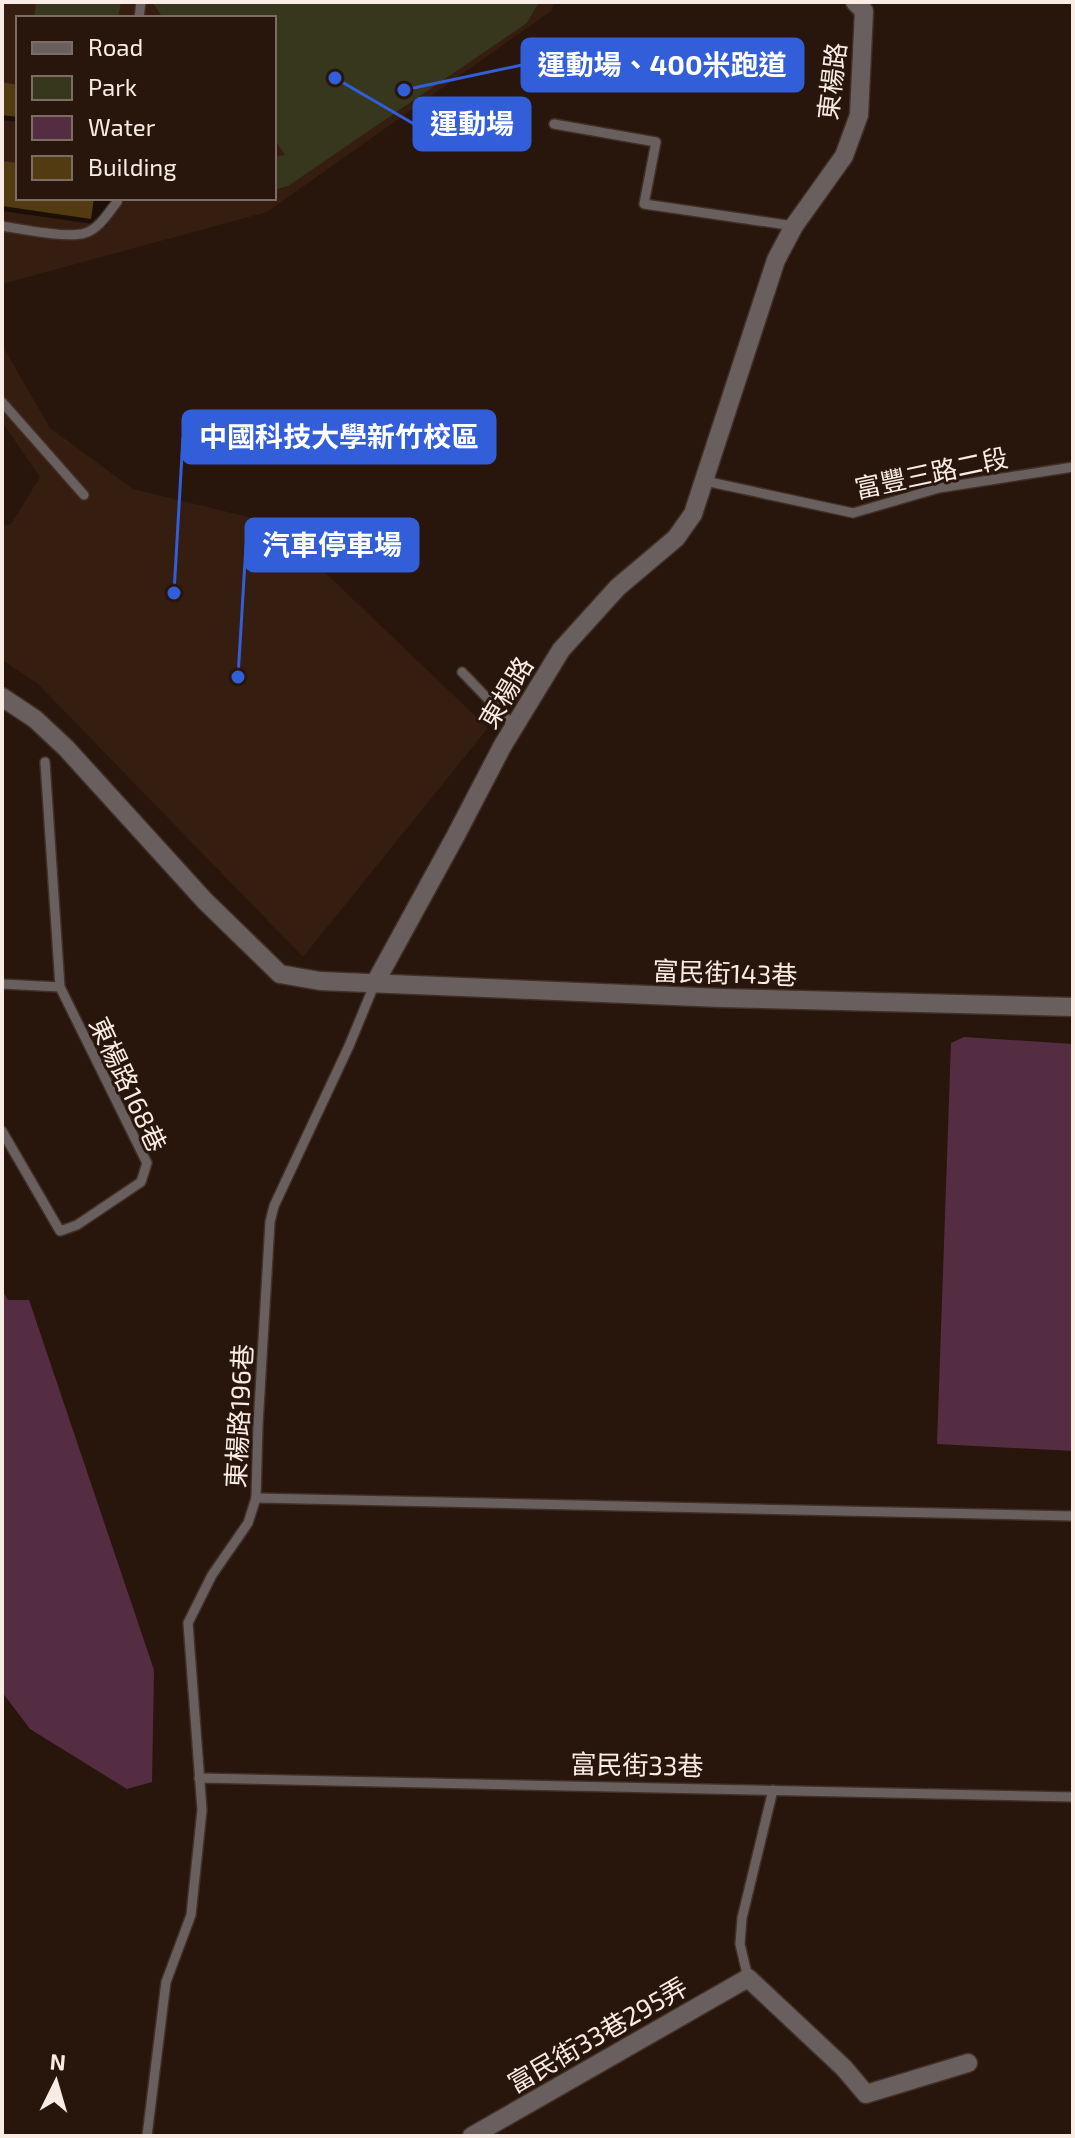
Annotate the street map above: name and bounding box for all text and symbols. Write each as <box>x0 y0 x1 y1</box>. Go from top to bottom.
legend <box>16 16 276 200</box>
text: Road <box>88 32 143 61</box>
callout: 運動場、400米跑道 <box>522 39 803 91</box>
street label: 東楊路 <box>811 40 851 122</box>
text: 運動場、400米跑道 <box>537 47 787 81</box>
text: Park <box>88 72 137 101</box>
callout: 運動場 <box>414 98 530 150</box>
text: 運動場 <box>430 106 514 140</box>
text: Water <box>88 112 156 141</box>
text: Building <box>88 152 177 181</box>
callout: 中國科技大學新竹校區 <box>183 411 495 463</box>
text: 中國科技大學新竹校區 <box>199 419 479 453</box>
street label: 富豐三路二段 <box>851 441 1011 503</box>
callout: 汽車停車場 <box>246 519 418 571</box>
text: 汽車停車場 <box>262 527 402 561</box>
street label: 東楊路 <box>472 651 538 733</box>
street label: 富民街143巷 <box>652 954 798 990</box>
street label: 東楊路168巷 <box>84 1012 174 1156</box>
street label: 東楊路196巷 <box>219 1343 257 1489</box>
street label: 富民街33巷 <box>570 1747 704 1781</box>
street label: 富民街33巷295弄 <box>502 1970 692 2098</box>
north arrow <box>16 2042 96 2122</box>
text: N <box>49 2047 67 2075</box>

